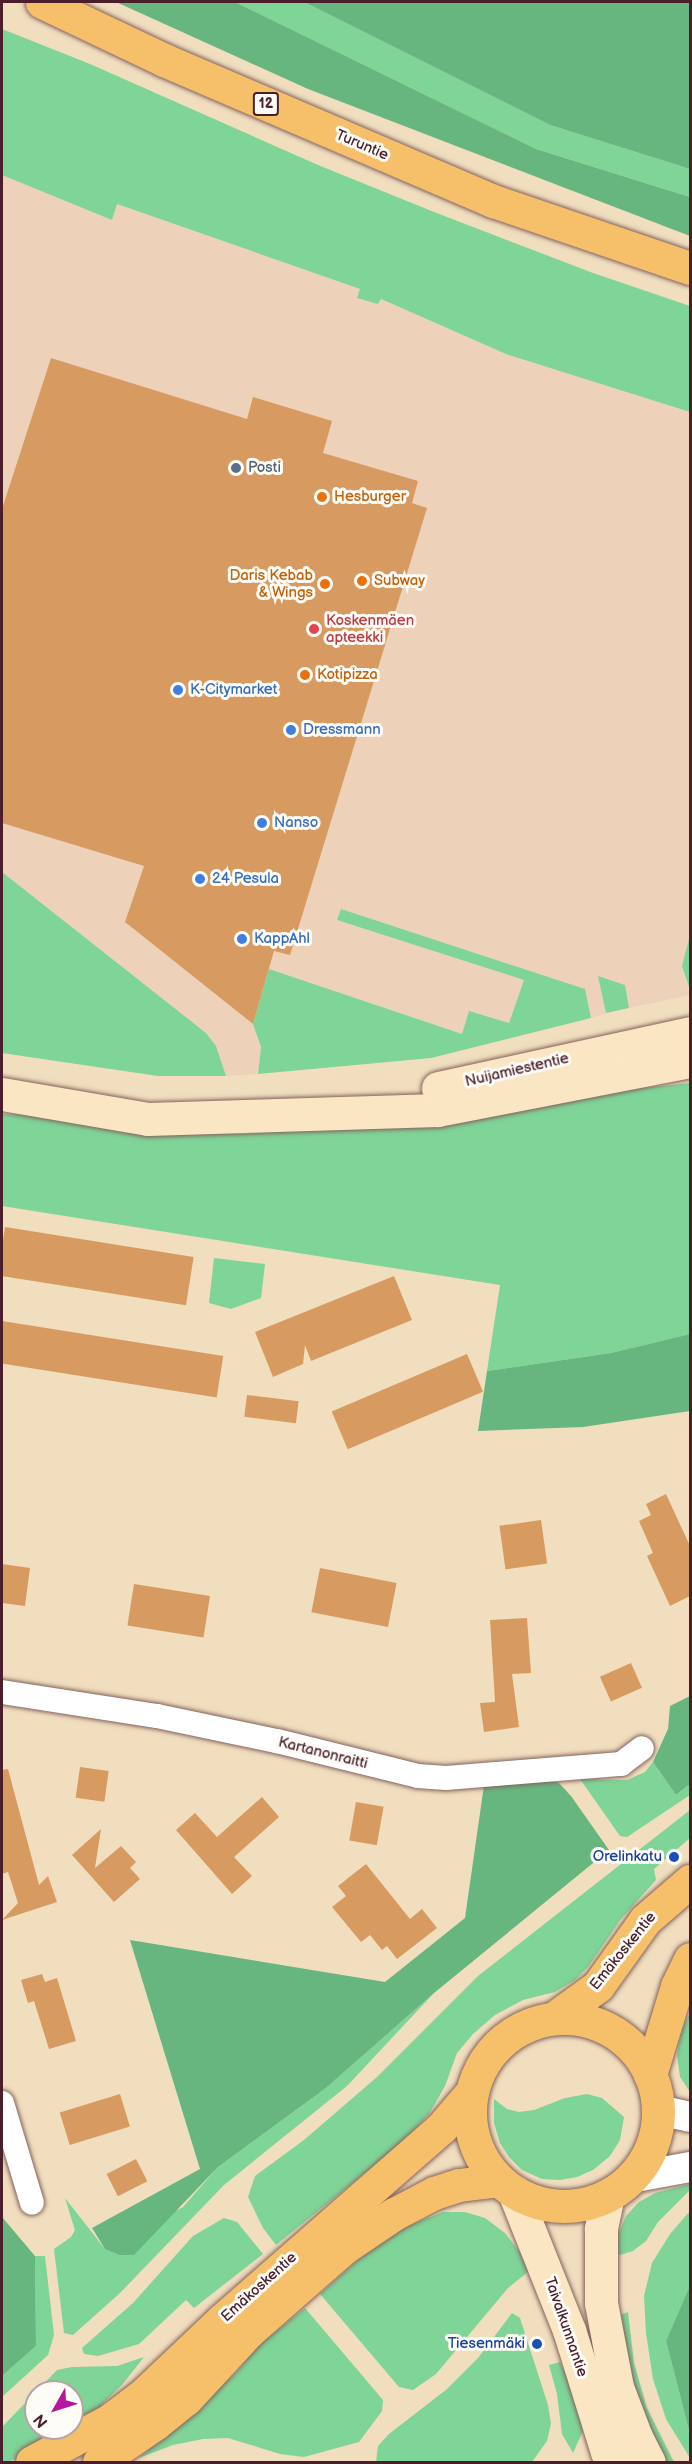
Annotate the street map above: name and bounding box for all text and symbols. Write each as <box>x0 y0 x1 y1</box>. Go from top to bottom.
road number: 12 <box>252 93 280 115</box>
street label: Turuntie <box>333 126 391 164</box>
place label: Posti <box>248 459 281 477</box>
marker: Posti <box>229 461 243 475</box>
place label: Hesburger <box>334 488 406 506</box>
marker: Hesburger <box>315 490 329 504</box>
place label: Daris Kebab & Wings <box>230 566 313 601</box>
place label: Subway <box>374 572 425 590</box>
marker: Subway <box>355 574 369 588</box>
marker: Daris Kebab & Wings <box>318 577 332 591</box>
place label: Koskenmäen apteekki <box>326 611 414 646</box>
marker: Koskenmäen apteekki <box>307 622 321 636</box>
place label: Kotipizza <box>317 666 378 684</box>
marker: Kotipizza <box>298 668 312 682</box>
place label: K-Citymarket <box>190 681 277 699</box>
marker: K-Citymarket <box>171 683 185 697</box>
place label: Dressmann <box>303 721 381 739</box>
marker: Dressmann <box>284 723 298 737</box>
place label: Nanso <box>274 814 318 832</box>
marker: Nanso <box>255 816 269 830</box>
place label: 24 Pesula <box>212 870 279 888</box>
marker: 24 Pesula <box>193 872 207 886</box>
place label: KappAhl <box>254 930 310 948</box>
marker: KappAhl <box>235 932 249 946</box>
street label: Nuijamiestentie <box>463 1049 571 1091</box>
street label: Kartanonraitti <box>276 1733 370 1773</box>
place label: Orelinkatu <box>593 1848 662 1866</box>
marker: Orelinkatu <box>667 1850 681 1864</box>
street label: Emäkoskentie <box>586 1908 660 1994</box>
street label: Emäkoskentie <box>218 2248 300 2326</box>
street label: Taivalkunnantie <box>541 2275 591 2379</box>
place label: Tiesenmäki <box>448 2335 525 2353</box>
marker: Tiesenmäki <box>530 2337 544 2351</box>
north arrow <box>24 2380 84 2440</box>
text: N <box>30 2410 52 2431</box>

